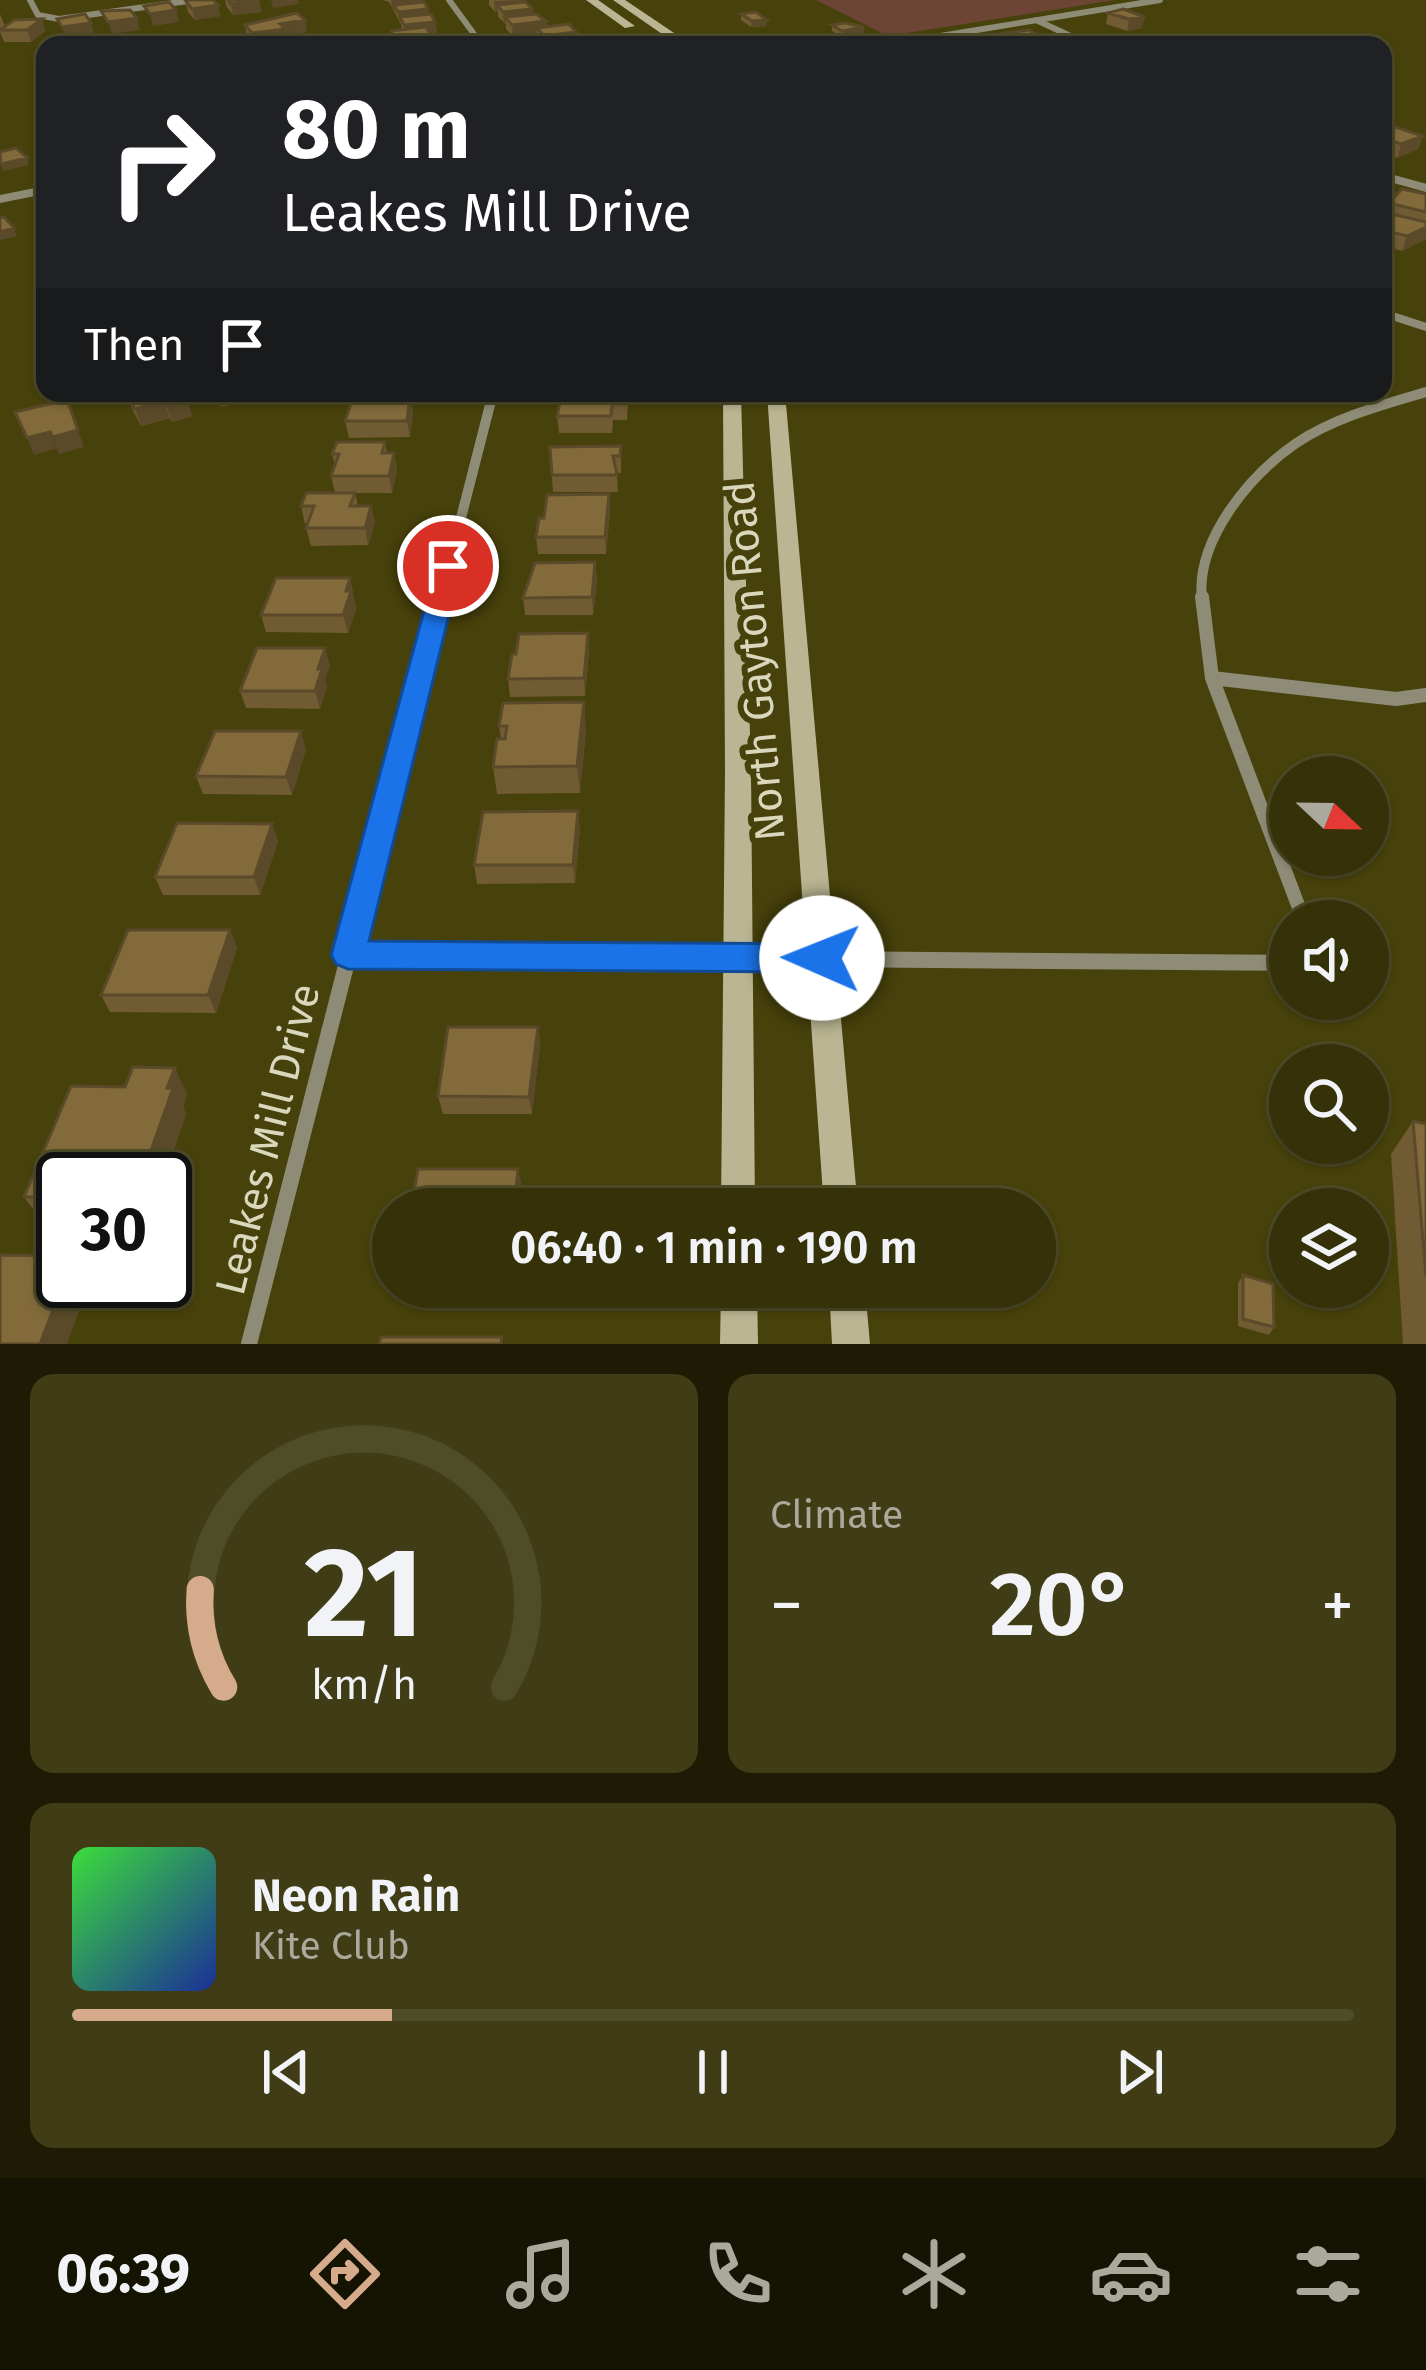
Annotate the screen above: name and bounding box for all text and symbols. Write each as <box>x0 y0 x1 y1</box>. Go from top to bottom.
text: 80 m <box>282 79 471 180</box>
icon: right <box>84 84 240 240</box>
text: Leakes Mill Drive <box>282 181 692 245</box>
icon: arrive <box>209 312 275 378</box>
text: Then <box>84 318 185 372</box>
street label: North Gayton Road <box>714 479 796 843</box>
pin <box>397 515 499 617</box>
icon: arrive <box>415 533 481 599</box>
north arrow <box>1269 756 1389 876</box>
map controls <box>1269 756 1389 1308</box>
position arrow <box>759 895 885 1021</box>
button: sound <box>1269 900 1389 1020</box>
street label: Leakes Mill Drive <box>205 979 331 1300</box>
button: search <box>1269 1044 1389 1164</box>
speed limit sign: 30 <box>36 1152 192 1308</box>
button: layers <box>1269 1188 1389 1308</box>
text: 06:40 · 1 min · 190 m <box>510 1221 918 1275</box>
text: Climate <box>770 1492 903 1538</box>
text: 21 <box>304 1519 424 1669</box>
text: 20° <box>989 1551 1135 1659</box>
text: − <box>770 1566 803 1645</box>
text: + <box>1321 1566 1354 1645</box>
text: km/h <box>311 1658 417 1709</box>
text: Neon Rain <box>252 1869 460 1923</box>
text: Kite Club <box>252 1923 410 1969</box>
icon: previous <box>253 2039 319 2105</box>
icon: pause <box>680 2039 746 2105</box>
icon: next <box>1107 2039 1173 2105</box>
icon: directions <box>303 2232 387 2316</box>
icon: music <box>499 2232 583 2316</box>
icon: phone <box>696 2232 780 2316</box>
icon: climate <box>892 2232 976 2316</box>
icon: car <box>1089 2232 1173 2316</box>
icon: filters <box>1286 2232 1370 2316</box>
text: 06:39 <box>56 2242 190 2306</box>

